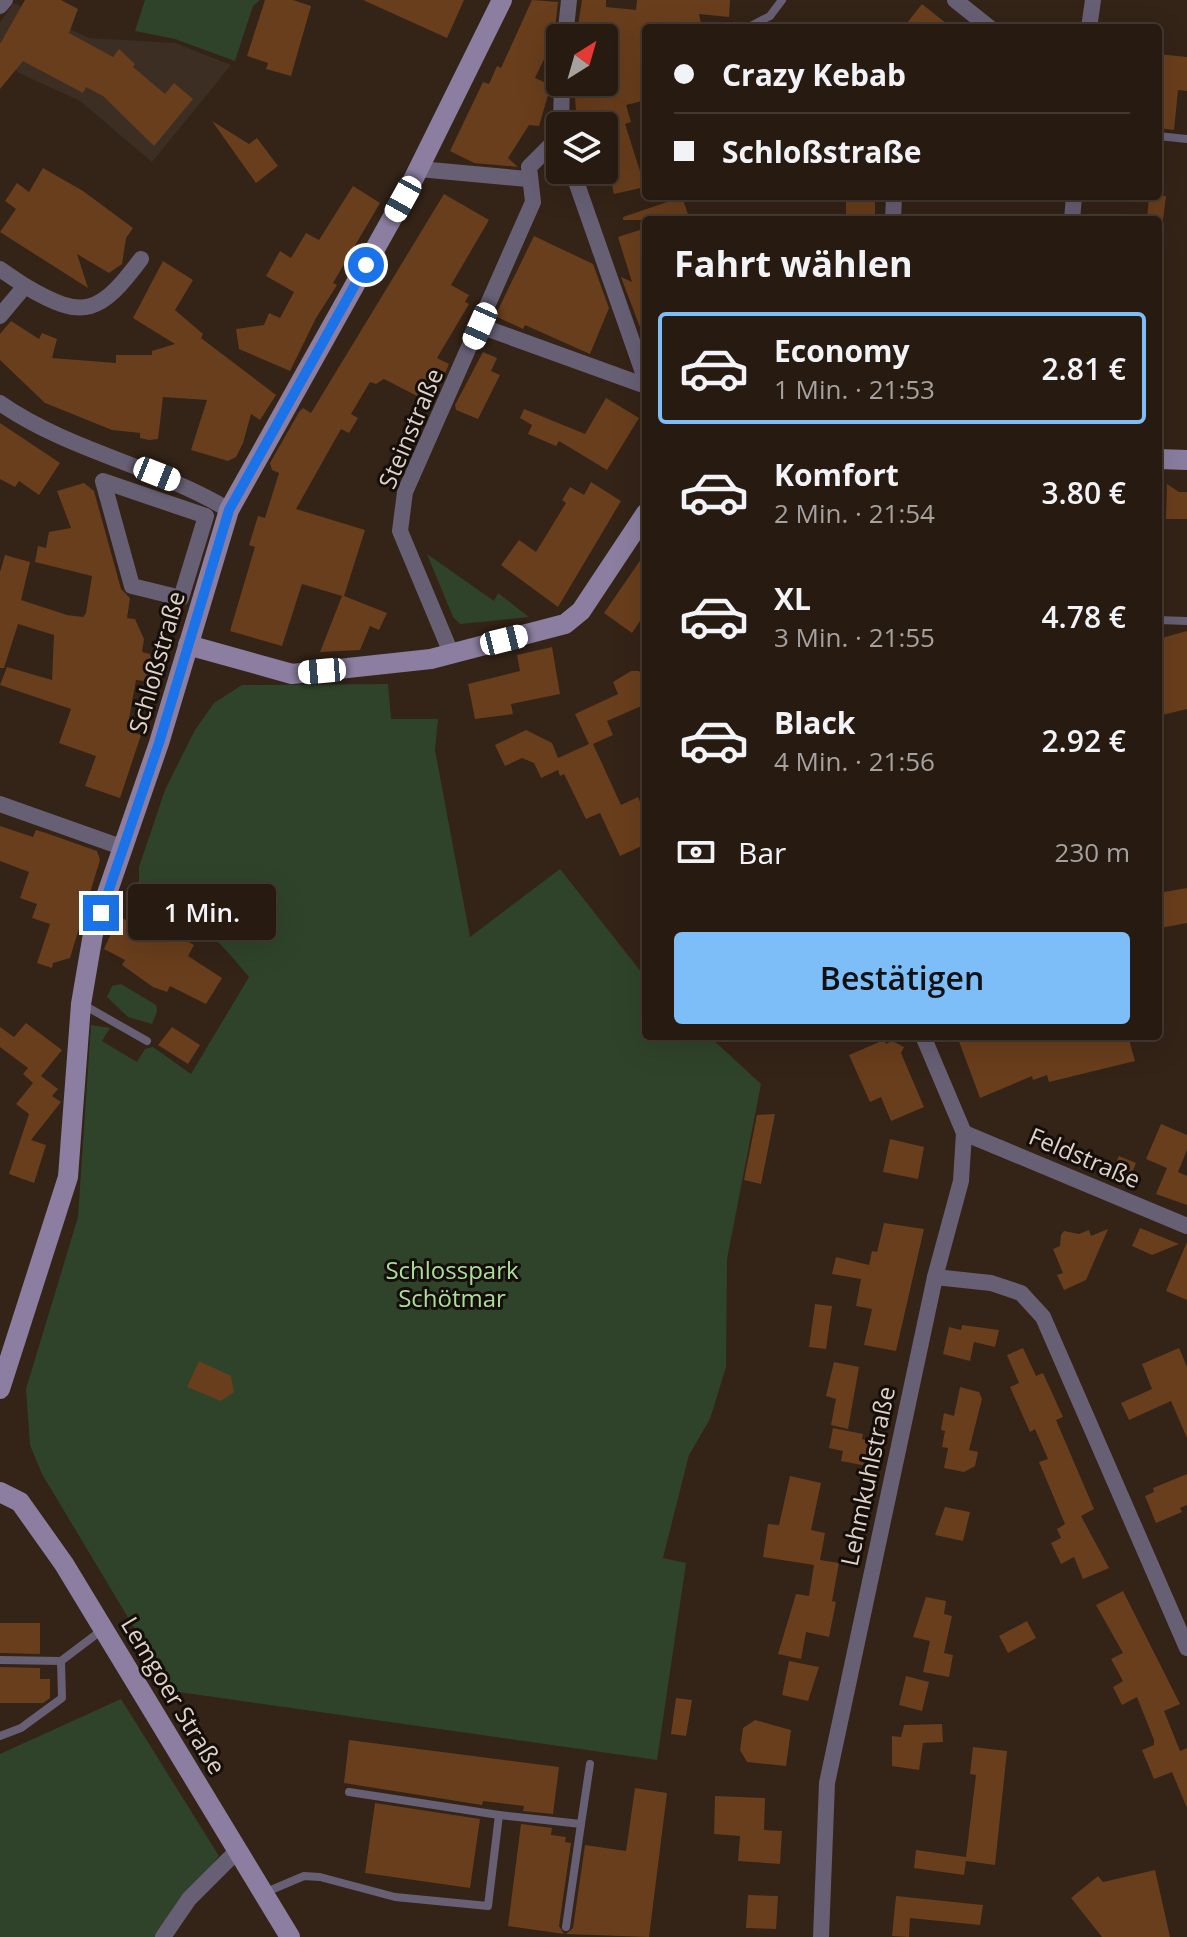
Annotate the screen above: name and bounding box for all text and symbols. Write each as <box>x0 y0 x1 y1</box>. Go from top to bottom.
north arrow <box>546 24 618 96</box>
map controls <box>546 24 618 184</box>
text: Crazy Kebab <box>722 54 906 95</box>
button: layers <box>546 112 618 184</box>
text: Schloßstraße <box>722 131 921 172</box>
car <box>381 172 425 226</box>
text: Fahrt wählen <box>674 239 913 288</box>
route start <box>348 247 384 283</box>
car <box>459 299 501 353</box>
text: Economy <box>774 330 910 371</box>
icon: car <box>678 332 750 404</box>
text: 2.81 € <box>1041 348 1126 389</box>
street label: Steinstraße <box>370 363 450 493</box>
text: 1 Min. · 21:53 <box>774 371 935 407</box>
car <box>130 454 184 494</box>
text: Komfort <box>774 454 899 495</box>
icon: car <box>678 456 750 528</box>
text: 3.80 € <box>1041 472 1126 513</box>
text: 2 Min. · 21:54 <box>774 495 935 531</box>
text: XL <box>774 578 811 619</box>
icon: car <box>678 580 750 652</box>
street label: Schloßstraße <box>120 587 192 737</box>
text: 4.78 € <box>1041 596 1126 637</box>
text: 3 Min. · 21:55 <box>774 619 935 655</box>
car <box>478 623 530 657</box>
car <box>297 657 347 685</box>
text: Black <box>774 702 855 743</box>
icon: car <box>678 704 750 776</box>
text: 2.92 € <box>1041 720 1126 761</box>
text: 4 Min. · 21:56 <box>774 743 935 779</box>
icon: cash <box>674 830 718 874</box>
text: Bar <box>738 832 786 873</box>
text: 230 m <box>1055 834 1130 870</box>
callout: 1 Min. <box>129 885 277 941</box>
text: 1 Min. <box>164 894 240 930</box>
route end <box>83 895 119 931</box>
button: Bestätigen <box>674 932 1130 1024</box>
street label: Feldstraße <box>1024 1119 1146 1195</box>
park label: Schlosspark Schötmar <box>385 1253 519 1314</box>
street label: Lehmkuhlstraße <box>832 1383 902 1569</box>
street label: Lemgoer Straße <box>114 1610 234 1780</box>

